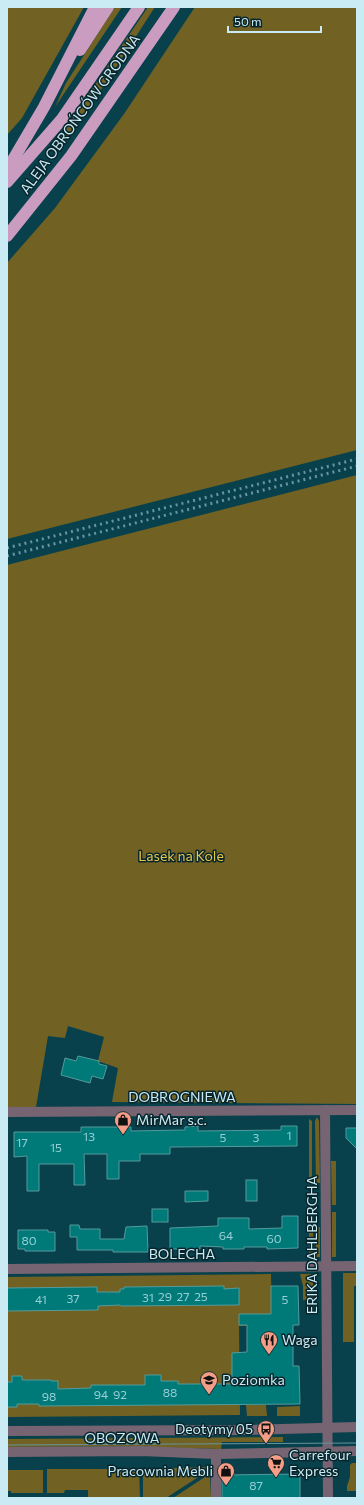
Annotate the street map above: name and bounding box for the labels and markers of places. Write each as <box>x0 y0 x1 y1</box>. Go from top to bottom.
shop icon: MirMar s.c. <box>113 1110 133 1135</box>
place label: MirMar s.c. <box>136 1111 207 1128</box>
restaurant icon: Waga <box>259 1330 279 1355</box>
place label: Waga <box>282 1331 318 1348</box>
school or university icon: Poziomka <box>199 1370 219 1395</box>
place label: Poziomka <box>222 1371 285 1388</box>
bus stop icon: Deotymy 05 <box>256 1419 276 1444</box>
place label: Deotymy 05 <box>175 1420 253 1437</box>
place label: Carrefour Express <box>289 1446 352 1479</box>
supermarket icon: Carrefour Express <box>266 1453 286 1478</box>
shop icon: Pracownia Mebli <box>216 1461 236 1486</box>
place label: Pracownia Mebli <box>107 1462 213 1479</box>

